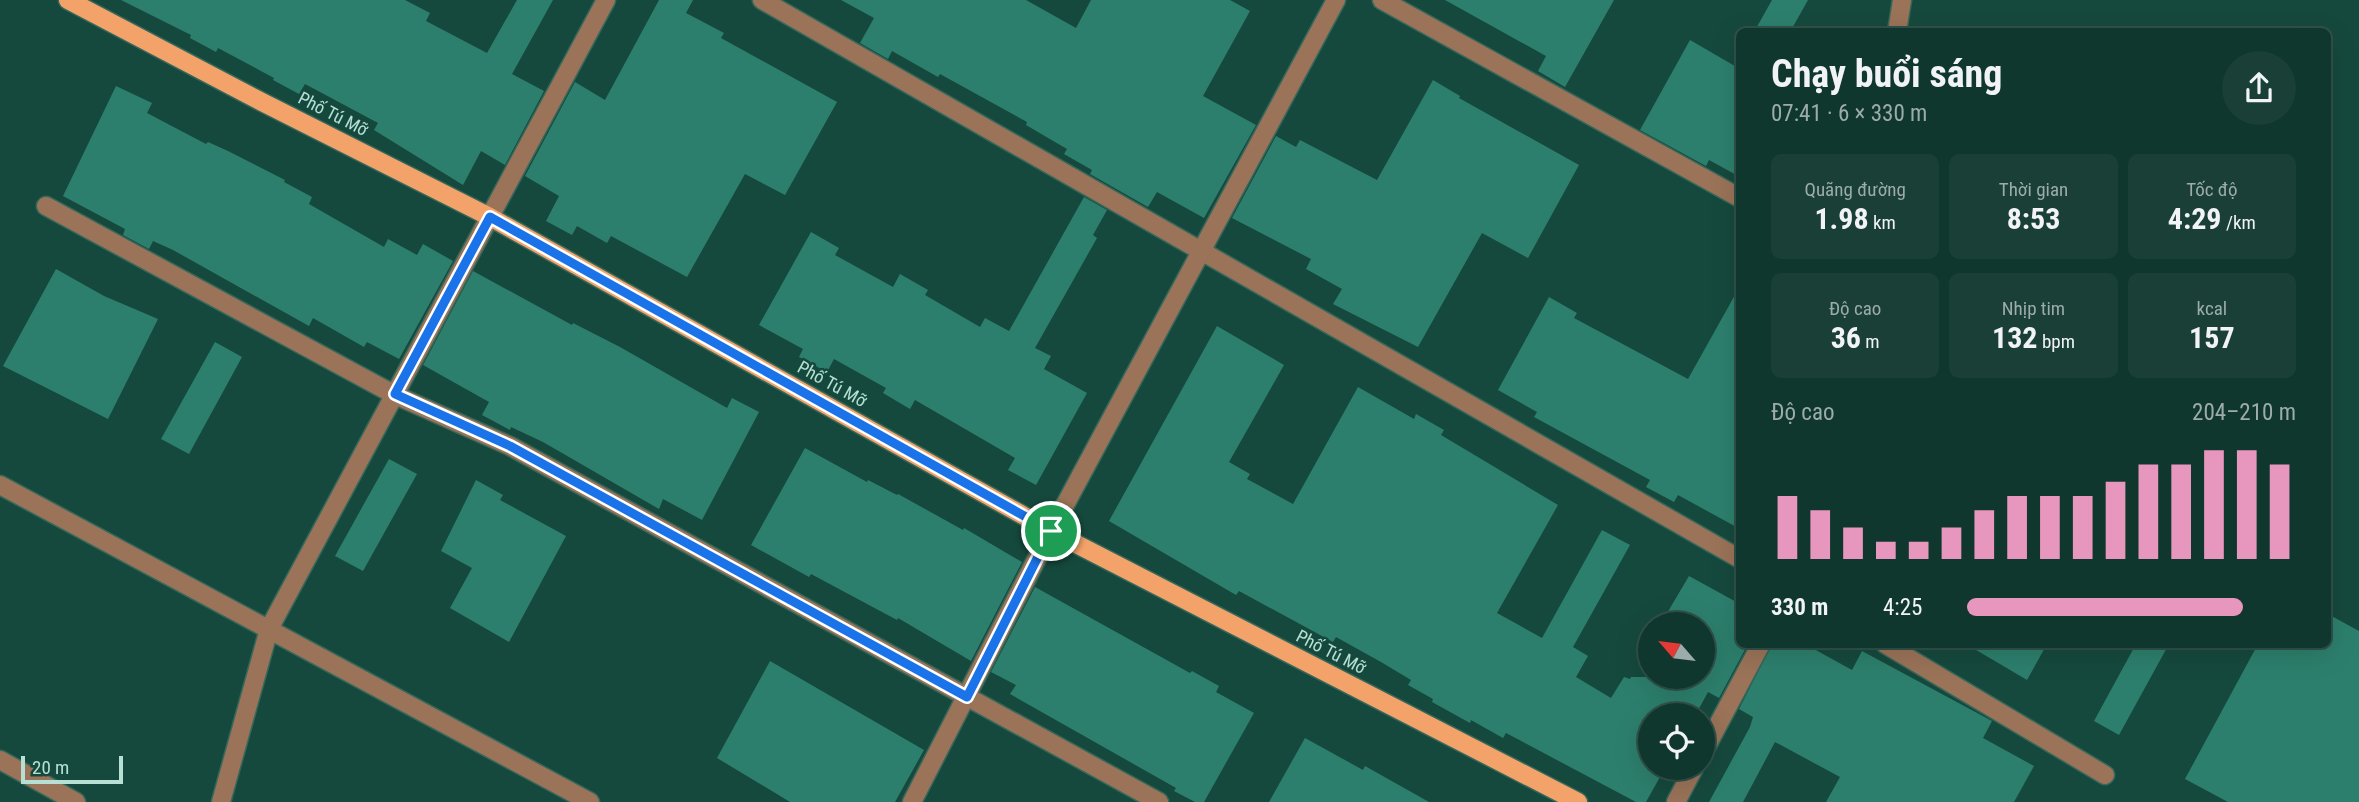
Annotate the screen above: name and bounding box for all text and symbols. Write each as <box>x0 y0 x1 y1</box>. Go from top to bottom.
button: share <box>2222 51 2296 125</box>
text: Chạy buổi sáng <box>1771 52 2002 96</box>
street label: Phố Tú Mỡ <box>295 87 372 140</box>
text: 07:41 · 6 × 330 m <box>1771 100 1927 127</box>
text: Quãng đường <box>1805 178 1906 201</box>
text: Thời gian <box>1999 178 2068 201</box>
text: Tốc độ <box>2186 178 2237 201</box>
text: 1.98 <box>1814 201 1869 236</box>
text: 8:53 <box>2007 201 2060 236</box>
text: 4:29 <box>2168 201 2222 236</box>
text: km <box>1869 211 1896 234</box>
text: /km <box>2222 211 2256 234</box>
text: Độ cao <box>1829 297 1881 320</box>
text: Nhịp tim <box>2002 297 2065 320</box>
text: kcal <box>2197 297 2227 320</box>
text: 36 <box>1831 320 1861 355</box>
text: 132 <box>1992 320 2038 355</box>
text: 157 <box>2189 320 2235 355</box>
text: m <box>1861 330 1880 353</box>
text: bpm <box>2038 330 2075 353</box>
street label: Phố Tú Mỡ <box>794 356 871 412</box>
text: Độ cao <box>1771 399 1834 426</box>
text: 204–210 m <box>2192 399 2296 426</box>
pin <box>1021 501 1081 561</box>
icon: arrive <box>1032 512 1070 550</box>
text: 330 m <box>1771 594 1828 621</box>
text: 4:25 <box>1883 594 1922 621</box>
north arrow <box>1638 612 1715 690</box>
map controls <box>1638 612 1715 780</box>
street label: Phố Tú Mỡ <box>1293 625 1370 678</box>
button: locate <box>1638 703 1715 780</box>
scale bar <box>21 753 122 785</box>
text: 20 m <box>32 756 69 779</box>

